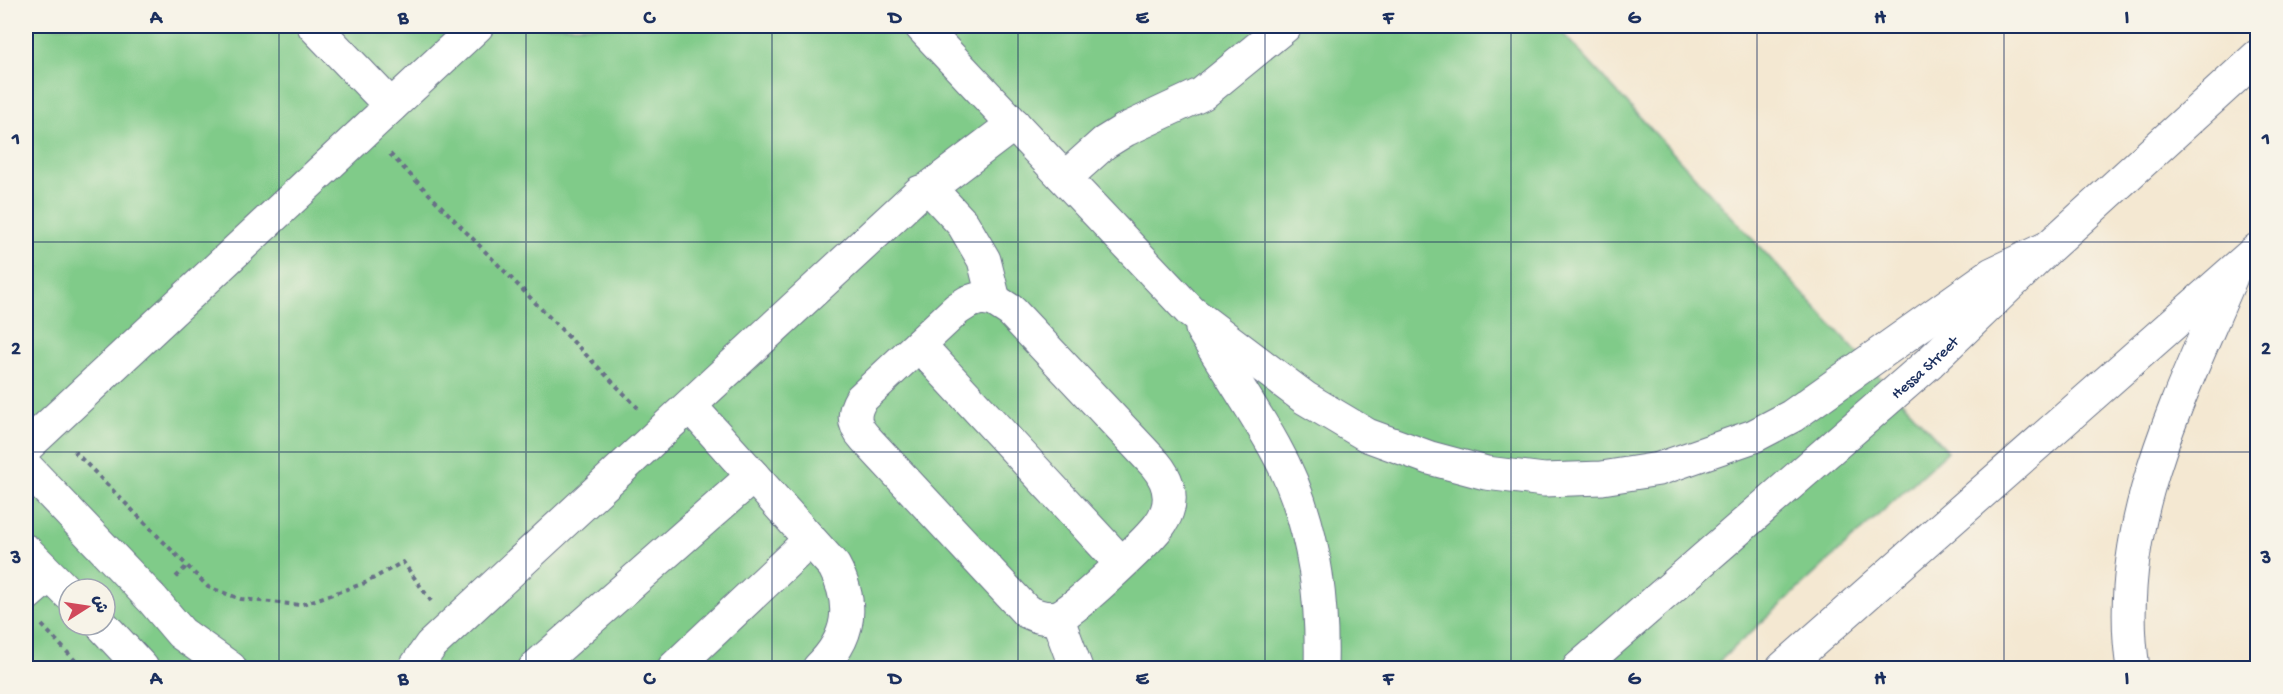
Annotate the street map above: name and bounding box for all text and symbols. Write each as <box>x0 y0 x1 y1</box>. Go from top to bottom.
text: A <box>149 8 164 31</box>
text: B <box>397 8 409 31</box>
text: C <box>643 8 657 31</box>
text: D <box>886 8 902 31</box>
text: E <box>1136 8 1150 31</box>
text: F <box>1382 8 1395 31</box>
text: G <box>1628 8 1642 31</box>
text: H <box>1874 8 1886 31</box>
text: I <box>2125 8 2130 31</box>
text: 1 <box>11 129 20 152</box>
text: 1 <box>2261 129 2270 152</box>
street label: Hessa Street <box>1888 333 1965 405</box>
text: 2 <box>11 339 21 362</box>
text: 2 <box>2261 339 2271 362</box>
text: 3 <box>10 548 21 571</box>
text: 3 <box>2260 548 2271 571</box>
north arrow <box>57 577 117 637</box>
text: ش <box>87 594 109 615</box>
text: A <box>149 669 164 692</box>
text: B <box>397 669 409 692</box>
text: C <box>643 669 657 692</box>
text: D <box>886 669 902 692</box>
text: E <box>1136 669 1150 692</box>
text: F <box>1382 669 1395 692</box>
text: G <box>1628 669 1642 692</box>
text: H <box>1874 669 1886 692</box>
text: I <box>2125 669 2130 692</box>

